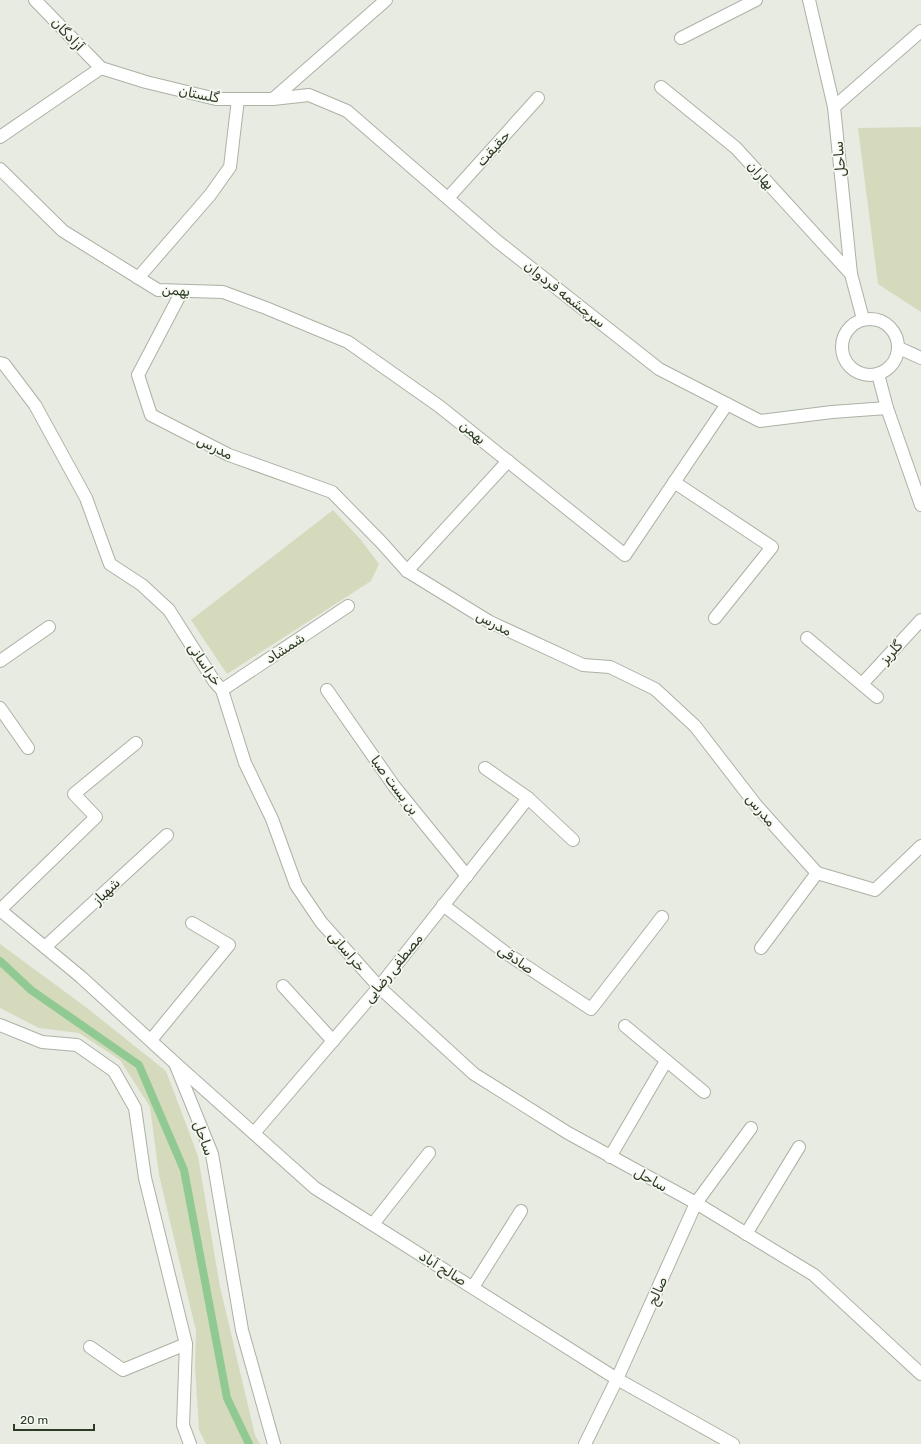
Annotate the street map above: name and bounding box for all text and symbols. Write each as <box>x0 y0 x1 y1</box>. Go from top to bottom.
street label: آزادگان <box>48 14 88 55</box>
street label: گلستان <box>177 82 221 107</box>
street label: حقیقت <box>473 127 514 170</box>
street label: ساحل <box>829 140 850 178</box>
street label: بهاران <box>743 157 778 193</box>
street label: سرچشمه فردوان <box>521 257 609 331</box>
street label: بهمن <box>161 281 191 300</box>
street label: بهمن <box>456 417 489 448</box>
street label: مدرس <box>194 432 236 463</box>
street label: مدرس <box>473 607 515 640</box>
street label: شمشاد <box>262 629 308 667</box>
street label: گلریز <box>876 637 907 668</box>
street label: خراسانی <box>184 639 225 689</box>
street label: بن بست صبا <box>367 752 422 818</box>
street label: مدرس <box>742 790 779 830</box>
street label: شهباز <box>88 874 124 909</box>
street label: خراسانی <box>324 928 369 975</box>
street label: مصطفی رضایی <box>360 930 427 1006</box>
street label: صادقی <box>495 941 537 978</box>
street label: ساحل <box>189 1118 218 1158</box>
street label: ساحل <box>631 1163 671 1196</box>
street label: صالح آباد <box>415 1247 470 1291</box>
street label: صالح <box>644 1274 673 1309</box>
scale bar <box>14 1406 94 1432</box>
text: 20 m <box>20 1413 48 1427</box>

